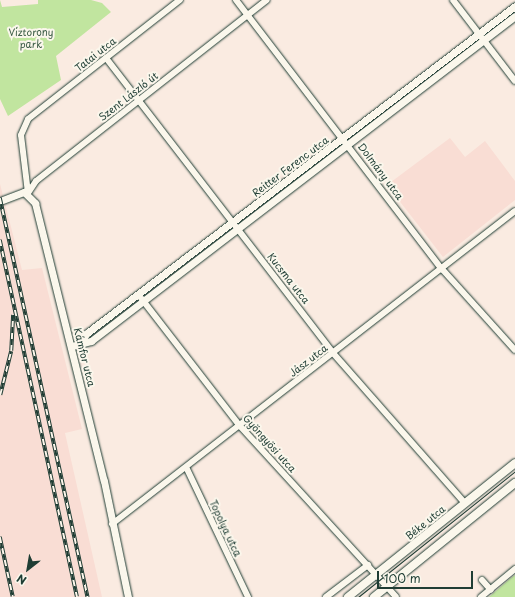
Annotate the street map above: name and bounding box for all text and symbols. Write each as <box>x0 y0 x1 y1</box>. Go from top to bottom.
park label: Víztorony park <box>9 25 53 48</box>
street label: Tatai utca <box>72 34 118 74</box>
street label: Szent László út <box>96 69 160 123</box>
street label: Reitter Ferenc utca <box>249 133 331 199</box>
street label: Dolmány utca <box>356 140 406 202</box>
street label: Kucsma utca <box>265 250 313 306</box>
street label: Kámfor utca <box>72 326 98 388</box>
street label: Jász utca <box>286 341 330 379</box>
street label: Gyöngyösi utca <box>241 412 299 474</box>
street label: Topolya utca <box>208 498 244 558</box>
street label: Béke utca <box>403 502 447 542</box>
north arrow <box>8 549 48 589</box>
scale bar <box>379 563 475 589</box>
text: 100 m <box>384 569 421 587</box>
text: N <box>13 570 30 589</box>

